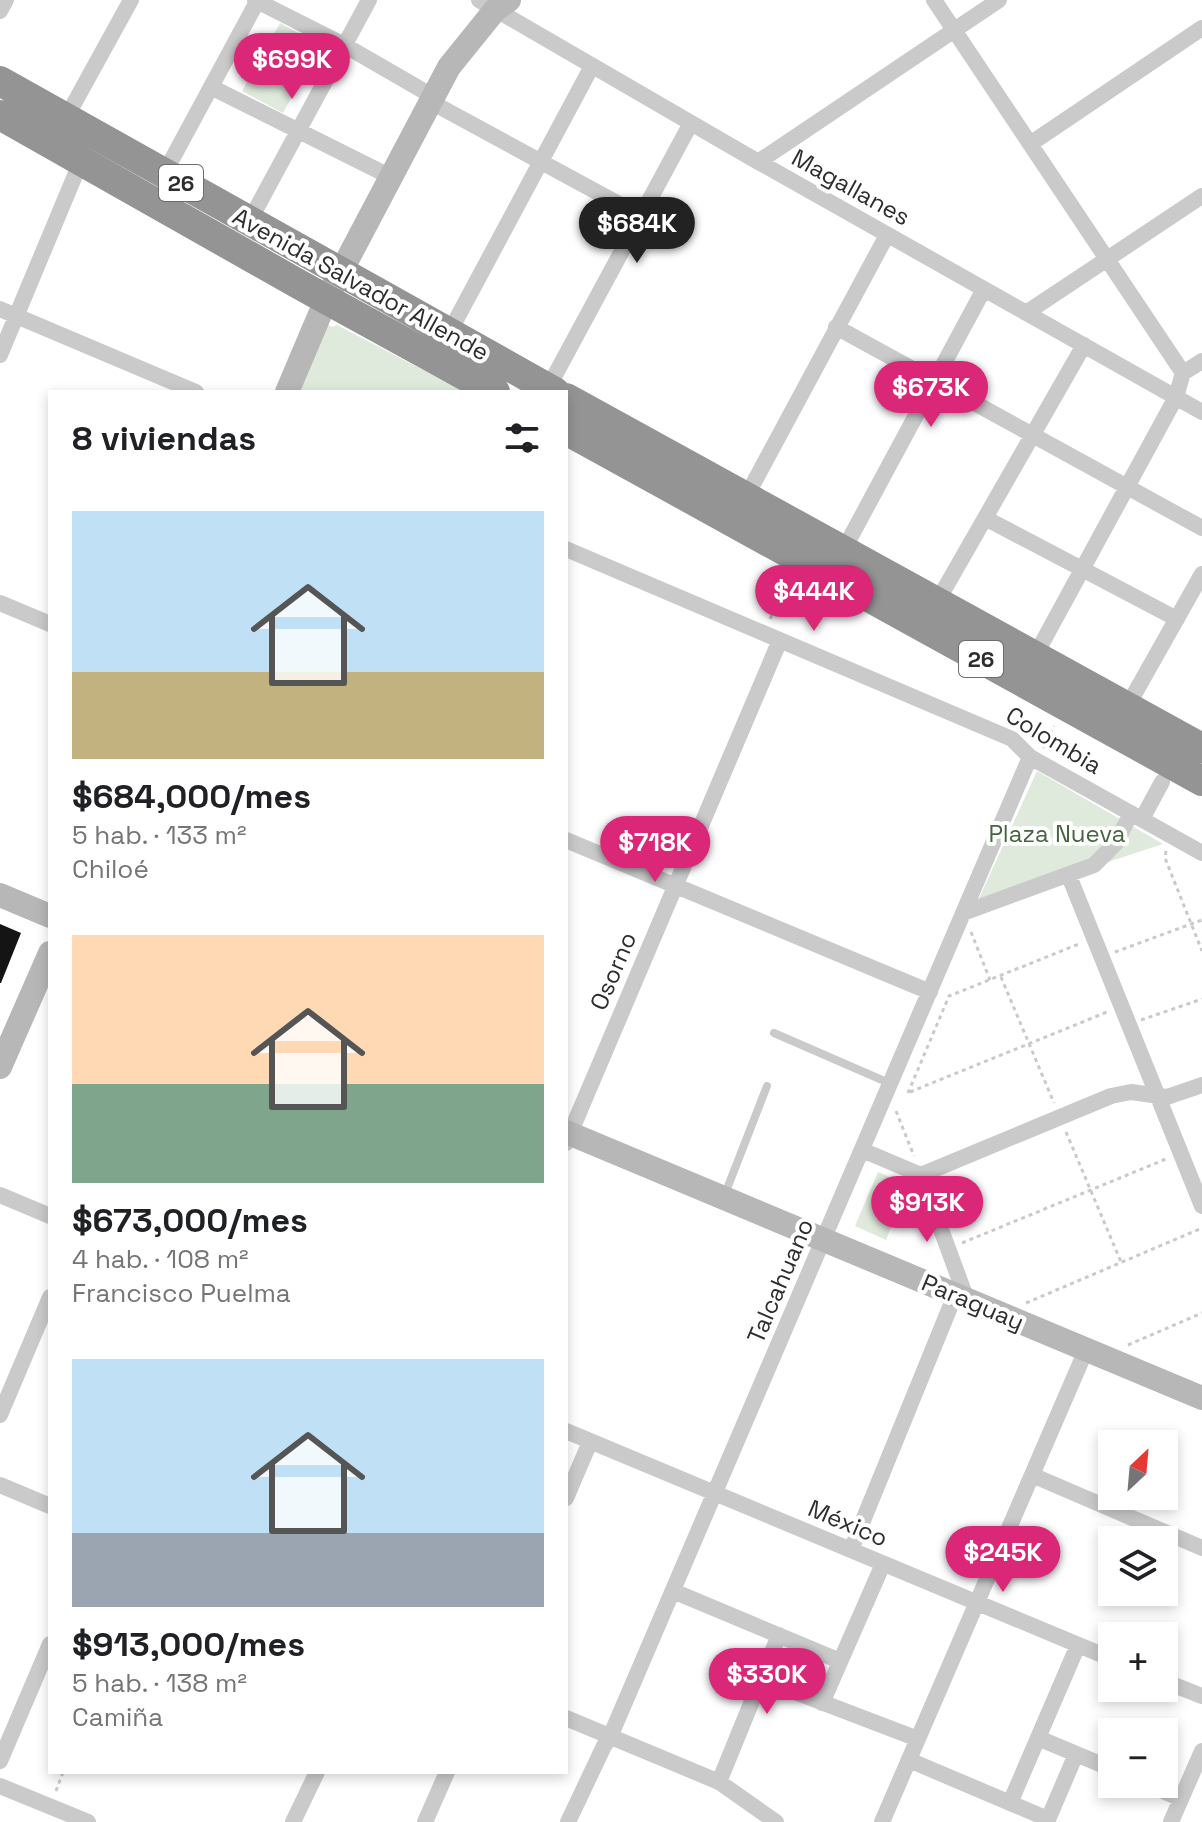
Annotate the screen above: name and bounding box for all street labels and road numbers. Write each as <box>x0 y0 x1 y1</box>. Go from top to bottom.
street label: Magallanes <box>786 142 916 232</box>
road number: 26 <box>159 165 203 201</box>
street label: Avenida Salvador Allende <box>227 201 495 367</box>
road number: 26 <box>959 641 1003 677</box>
street label: Colombia <box>1000 699 1108 781</box>
street label: Osorno <box>583 927 643 1015</box>
street label: Talcahuano <box>740 1214 820 1348</box>
street label: Paraguay <box>917 1267 1029 1337</box>
street label: México <box>804 1492 892 1554</box>

